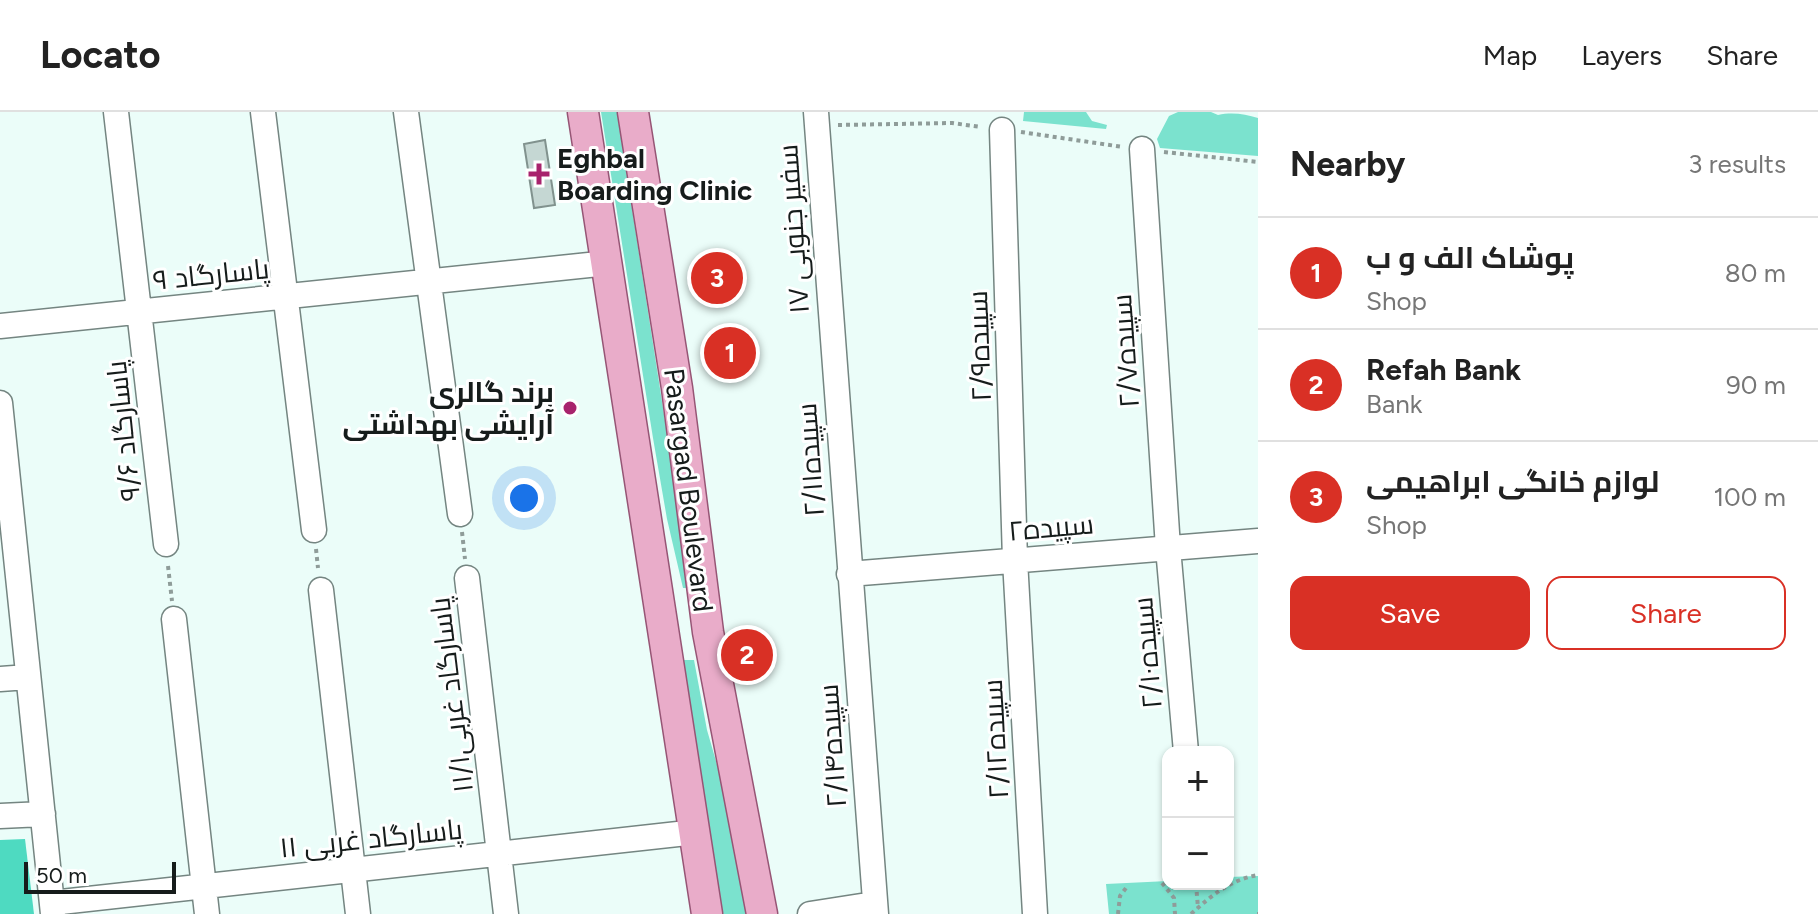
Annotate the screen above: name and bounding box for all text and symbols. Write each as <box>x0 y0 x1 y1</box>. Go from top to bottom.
text: Locato <box>40 32 161 78</box>
text: Map <box>1483 38 1537 72</box>
text: Layers <box>1581 38 1662 72</box>
text: Share <box>1706 38 1778 72</box>
place label: Eghbal Boarding Clinic <box>557 141 752 207</box>
street label: سفیر جنوبی ۱۷ <box>770 143 816 315</box>
text: Nearby <box>1290 144 1405 185</box>
text: 3 results <box>1688 148 1786 180</box>
marker: Eghbal Boarding Clinic <box>528 163 550 185</box>
text: پوشاک الف و ب <box>1366 239 1574 276</box>
pin: 3 <box>691 248 743 308</box>
street label: پاسارگاد ۹ <box>151 251 272 299</box>
text: 1 <box>1311 257 1321 289</box>
text: 80 m <box>1725 257 1786 289</box>
text: Shop <box>1366 285 1427 317</box>
street label: سپیده۲/۹ <box>960 290 999 402</box>
street label: سپیده۲/۷ <box>1104 293 1147 409</box>
pin: 1 <box>704 323 756 383</box>
text: Refah Bank <box>1366 351 1521 388</box>
street label: پاسارگاد ۹/۶ <box>99 358 149 503</box>
street label: Pasargad Boulevard <box>657 366 721 614</box>
text: 2 <box>1308 369 1324 401</box>
text: 90 m <box>1726 369 1786 401</box>
place label: برند گالری آرایشی بهداشتی <box>343 375 554 442</box>
text: Bank <box>1366 388 1422 420</box>
marker: برند گالری آرایشی بهداشتی <box>561 399 579 417</box>
street label: سپیده۲/۱۱ <box>789 402 832 518</box>
text: لوازم خانگی ابراهیمی <box>1366 463 1660 500</box>
your location <box>504 478 544 518</box>
text: 3 <box>1309 481 1323 513</box>
text: 100 m <box>1713 481 1786 513</box>
street label: سپیده۲ <box>1007 506 1095 549</box>
text: Shop <box>1366 509 1427 541</box>
button: Save <box>1290 576 1530 650</box>
button: Share <box>1546 576 1786 650</box>
street label: پاسارگاد غربی۱۱/۱ <box>422 595 482 794</box>
street label: سپیده۲/۱۰ <box>1125 596 1170 710</box>
pin: 2 <box>721 625 773 685</box>
street label: سپیده۲/۱۲ <box>975 678 1016 800</box>
street label: سپیده۲/۱۴ <box>811 683 854 809</box>
map controls <box>1162 746 1234 890</box>
button: + <box>1162 746 1234 818</box>
street label: پاسارگاد غربی ۱۱ <box>278 811 465 866</box>
button: − <box>1162 818 1234 890</box>
scale bar <box>24 858 176 894</box>
text: 50 m <box>36 862 87 889</box>

